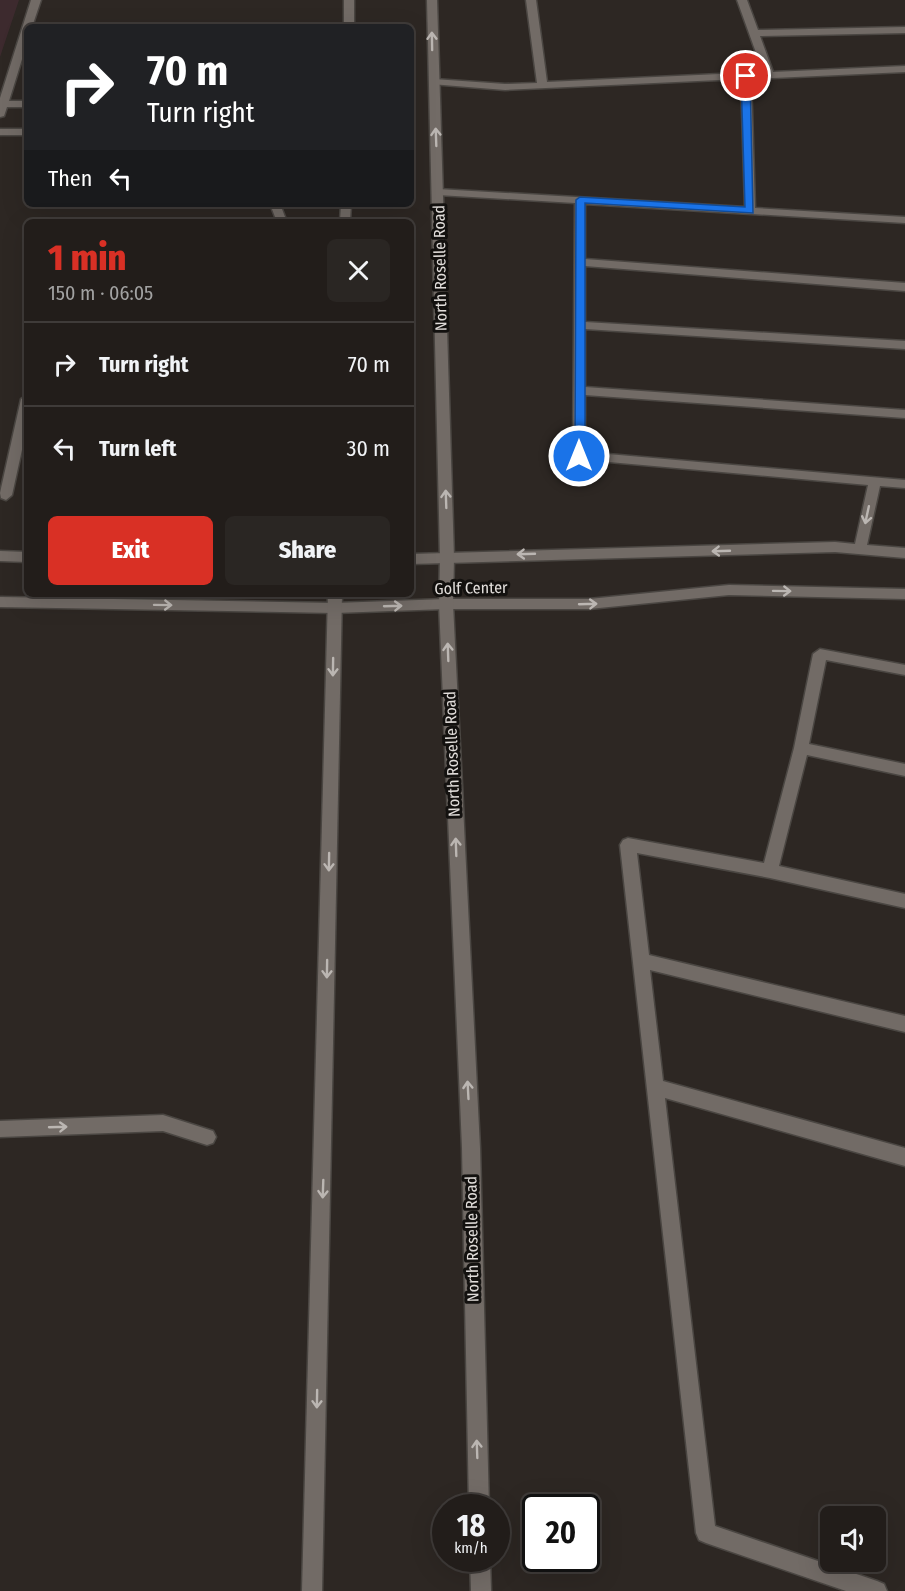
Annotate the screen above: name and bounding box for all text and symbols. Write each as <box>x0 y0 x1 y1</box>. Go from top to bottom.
one-way arrow <box>427 31 438 51</box>
text: 70 m <box>147 46 228 96</box>
icon: right <box>48 48 126 126</box>
pin <box>720 50 771 101</box>
icon: arrive <box>729 59 762 92</box>
text: Turn right <box>147 97 255 129</box>
one-way arrow <box>430 127 442 147</box>
icon: left <box>104 162 137 195</box>
text: Then <box>48 165 92 192</box>
street label: North Roselle Road <box>429 205 451 331</box>
text: 1 min <box>48 236 126 280</box>
button: close <box>327 239 390 302</box>
text: 150 m · 06:05 <box>48 281 153 305</box>
icon: right <box>48 348 81 381</box>
text: Turn right <box>99 351 188 378</box>
text: 70 m <box>348 351 390 378</box>
position arrow <box>547 424 611 488</box>
icon: left <box>48 432 81 465</box>
text: Turn left <box>99 435 177 462</box>
text: 30 m <box>347 435 390 462</box>
one-way arrow <box>440 490 451 510</box>
one-way arrow <box>861 505 872 525</box>
button: Exit <box>48 516 213 585</box>
button: Share <box>225 516 390 585</box>
one-way arrow <box>711 545 731 557</box>
one-way arrow <box>516 549 536 560</box>
street label: Golf Center <box>434 578 508 598</box>
one-way arrow <box>772 586 792 597</box>
one-way arrow <box>578 598 598 609</box>
one-way arrow <box>153 599 173 611</box>
one-way arrow <box>383 600 403 611</box>
one-way arrow <box>443 642 454 662</box>
one-way arrow <box>327 656 339 676</box>
street label: North Roselle Road <box>440 691 464 817</box>
one-way arrow <box>451 837 462 857</box>
one-way arrow <box>323 851 334 871</box>
one-way arrow <box>321 959 333 979</box>
one-way arrow <box>462 1080 473 1100</box>
one-way arrow <box>48 1121 68 1132</box>
street label: North Roselle Road <box>461 1176 483 1302</box>
one-way arrow <box>317 1179 328 1199</box>
one-way arrow <box>311 1389 322 1409</box>
one-way arrow <box>471 1440 483 1460</box>
speed limit sign: 20 <box>522 1494 600 1572</box>
map controls <box>820 1506 886 1572</box>
button: sound <box>820 1506 886 1572</box>
text: 18 <box>457 1508 485 1544</box>
text: km/h <box>454 1539 488 1557</box>

